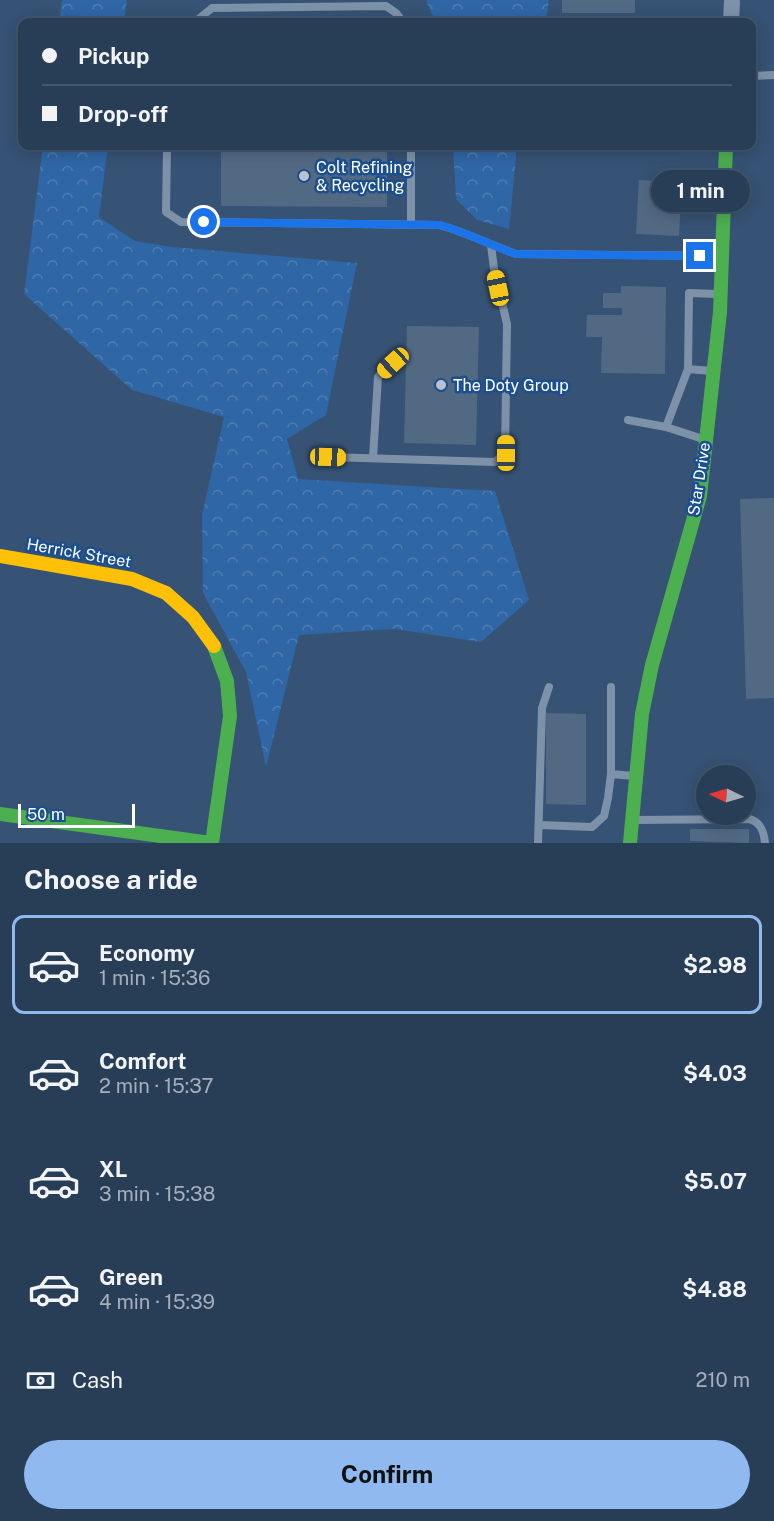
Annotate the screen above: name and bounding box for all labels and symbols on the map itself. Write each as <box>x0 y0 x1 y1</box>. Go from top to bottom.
place label: Colt Refining & Recycling <box>316 158 413 195</box>
marker: Colt Refining & Recycling <box>297 169 311 183</box>
callout: 1 min <box>650 169 750 211</box>
route start <box>190 208 217 235</box>
route end <box>686 242 713 269</box>
car <box>485 269 511 307</box>
car <box>374 344 412 382</box>
place label: The Doty Group <box>453 376 569 395</box>
marker: The Doty Group <box>434 378 448 392</box>
car <box>497 435 515 471</box>
street label: Star Drive <box>684 441 714 517</box>
car <box>310 447 346 467</box>
street label: Herrick Street <box>25 534 133 572</box>
north arrow <box>696 765 756 825</box>
scale bar <box>18 801 135 828</box>

